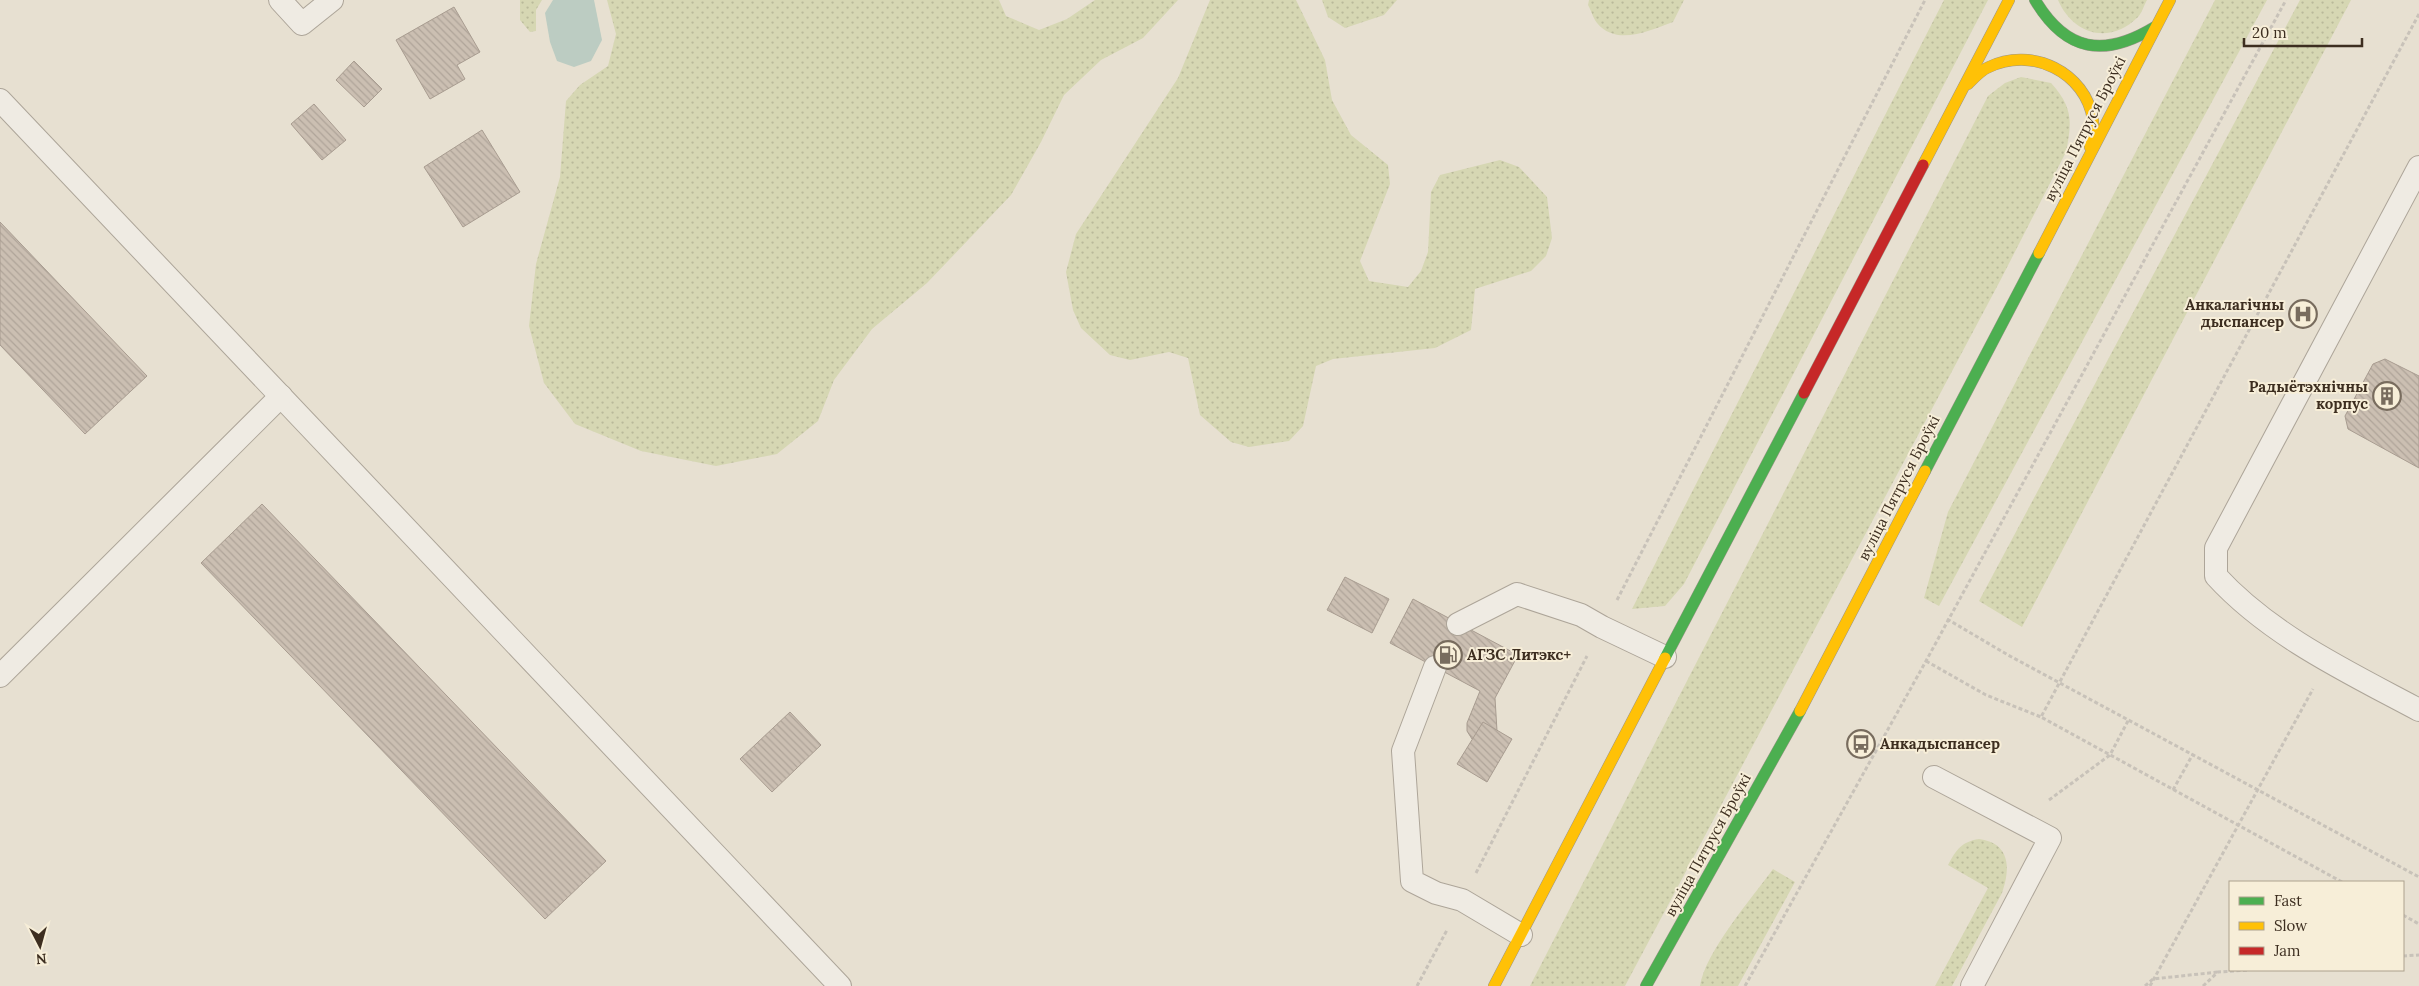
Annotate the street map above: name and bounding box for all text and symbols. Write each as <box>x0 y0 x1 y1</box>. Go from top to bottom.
scale bar <box>2244 15 2362 47</box>
text: 20 m <box>2252 23 2287 42</box>
street label: вуліца Пятруся Броўкі <box>2040 53 2129 205</box>
place label: Анкалагічны дыспансер <box>2185 295 2284 331</box>
hospital icon: Анкалагічны дыспансер <box>2288 299 2318 329</box>
place label: Радыётэхнічны корпус <box>2249 377 2368 413</box>
building icon: Радыётэхнічны корпус <box>2372 381 2402 411</box>
street label: вуліца Пятруся Броўкі <box>1854 412 1943 564</box>
fuel station icon: АГЗС Литэкс+ <box>1433 640 1463 670</box>
place label: АГЗС Литэкс+ <box>1467 645 1571 664</box>
bus stop icon: Анкадыспансер <box>1846 729 1876 759</box>
place label: Анкадыспансер <box>1880 734 2000 753</box>
street label: вуліца Пятруся Броўкі <box>1660 770 1755 920</box>
legend <box>2229 881 2404 971</box>
text: Fast <box>2274 891 2302 910</box>
text: Slow <box>2274 916 2307 935</box>
north arrow <box>15 921 65 971</box>
text: Jam <box>2273 941 2301 960</box>
text: N <box>35 949 48 968</box>

